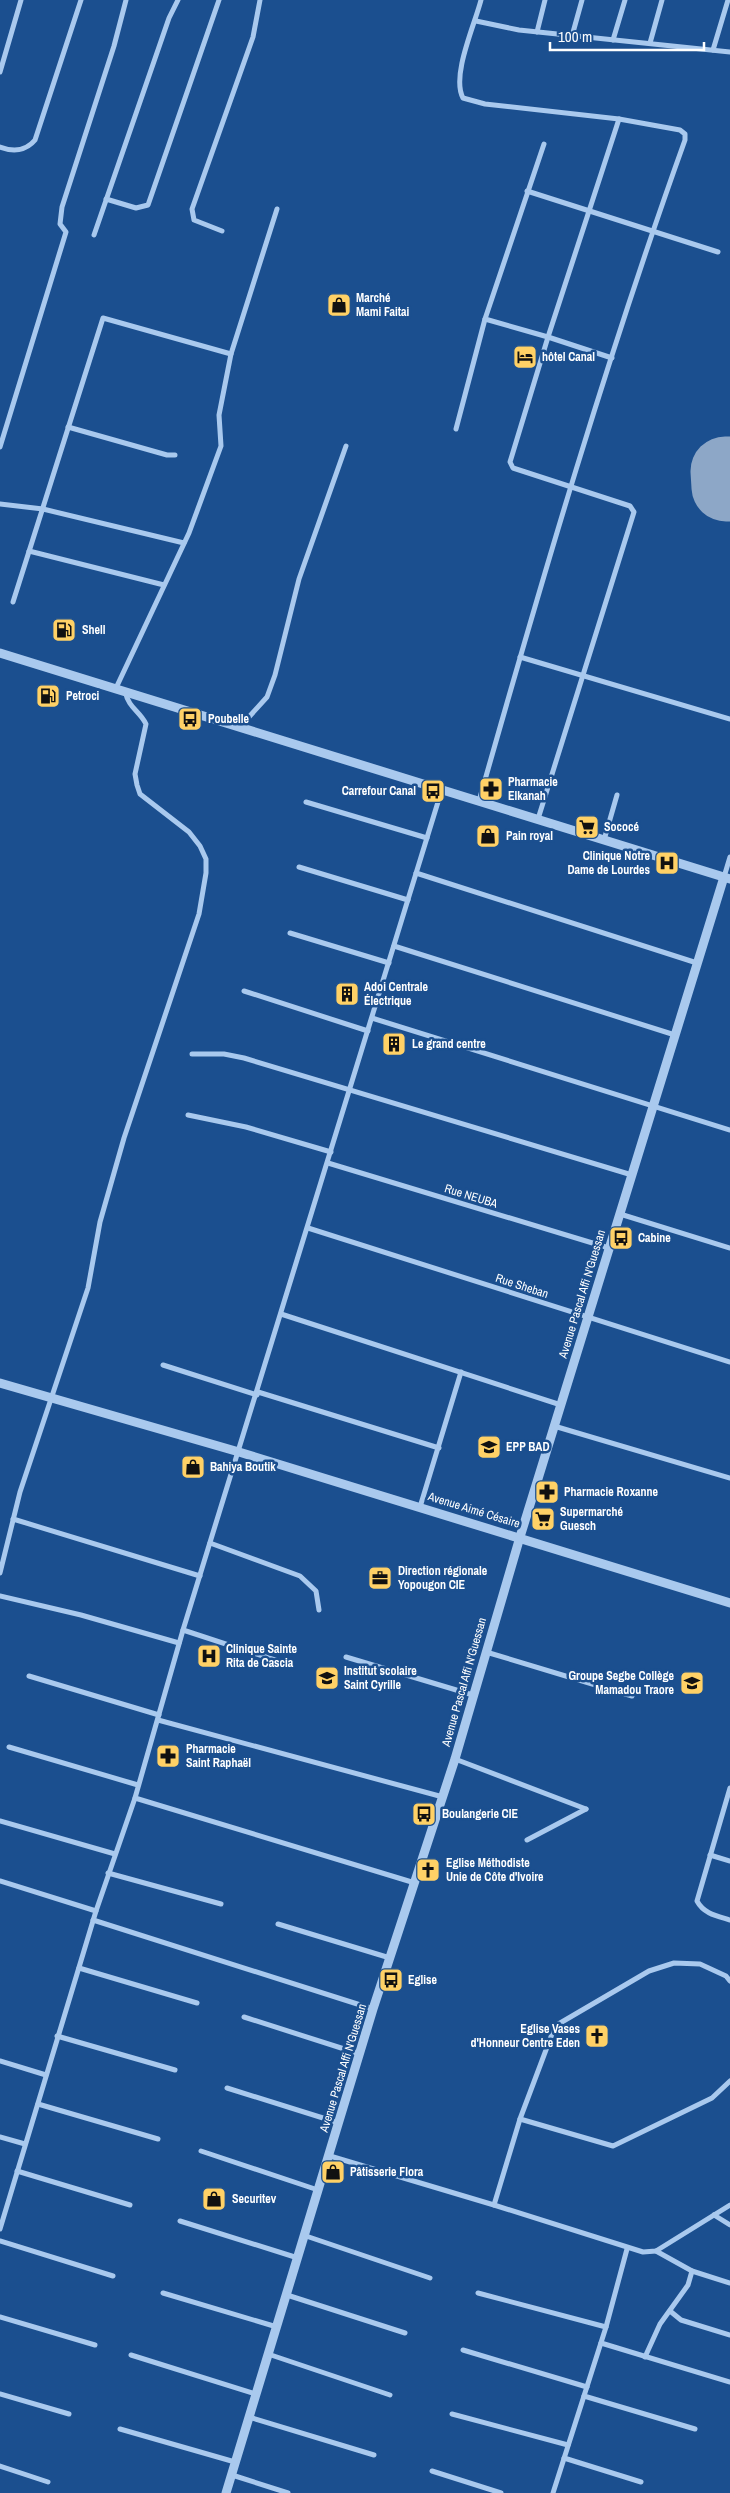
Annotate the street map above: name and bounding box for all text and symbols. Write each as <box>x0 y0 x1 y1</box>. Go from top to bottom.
scale bar <box>550 20 704 52</box>
text: 100 m <box>558 26 592 47</box>
place label: Marché Mami Faitai <box>356 290 409 320</box>
shop icon: Marché Mami Faitai <box>326 292 352 318</box>
hotel icon: hôtel Canal <box>512 344 538 370</box>
place label: hôtel Canal <box>542 349 595 365</box>
fuel station icon: Shell <box>51 617 77 643</box>
place label: Shell <box>82 622 106 638</box>
fuel station icon: Petroci <box>35 683 61 709</box>
place label: Petroci <box>66 688 100 704</box>
bus stop icon: Poubelle <box>177 706 203 732</box>
place label: Poubelle <box>208 711 250 727</box>
place label: Pharmacie Elkanah <box>508 774 558 804</box>
pharmacy icon: Pharmacie Elkanah <box>478 776 504 802</box>
bus stop icon: Carrefour Canal <box>420 778 446 804</box>
place label: Carrefour Canal <box>342 783 416 799</box>
supermarket icon: Sococé <box>574 814 600 840</box>
place label: Sococé <box>604 819 640 835</box>
shop icon: Pain royal <box>475 823 501 849</box>
place label: Pain royal <box>506 828 553 844</box>
place label: Clinique Notre Dame de Lourdes <box>567 848 651 878</box>
hospital icon: Clinique Notre Dame de Lourdes <box>654 850 680 876</box>
place label: Adoi Centrale Électrique <box>364 979 429 1009</box>
building icon: Adoi Centrale Électrique <box>334 981 360 1007</box>
building icon: Le grand centre <box>381 1031 407 1057</box>
place label: Le grand centre <box>412 1036 486 1052</box>
street label: Rue NEUBA <box>443 1180 500 1212</box>
bus stop icon: Cabine <box>608 1225 634 1251</box>
street label: Avenue Pascal Affi N'Guessan <box>555 1228 609 1361</box>
place label: Cabine <box>638 1230 671 1246</box>
street label: Rue Sheban <box>494 1270 550 1302</box>
school or university icon: EPP BAD <box>476 1434 502 1460</box>
place label: EPP BAD <box>506 1439 550 1455</box>
shop icon: Bahiya Boutik <box>180 1454 206 1480</box>
place label: Bahiya Boutik <box>210 1459 276 1475</box>
pharmacy icon: Pharmacie Roxanne <box>534 1479 560 1505</box>
place label: Pharmacie Roxanne <box>564 1484 659 1500</box>
street label: Avenue Aimé Césaire <box>425 1488 522 1532</box>
place label: Supermarché Guesch <box>560 1504 623 1534</box>
supermarket icon: Supermarché Guesch <box>530 1506 556 1532</box>
place label: Direction régionale Yopougon CIE <box>398 1563 488 1593</box>
office icon: Direction régionale Yopougon CIE <box>367 1565 393 1591</box>
street label: Avenue Pascal Affi N'Guessan <box>438 1616 490 1749</box>
place label: Clinique Sainte Rita de Cascia <box>226 1641 298 1671</box>
hospital icon: Clinique Sainte Rita de Cascia <box>196 1643 222 1669</box>
place label: Institut scolaire Saint Cyrille <box>344 1663 417 1693</box>
school or university icon: Institut scolaire Saint Cyrille <box>314 1665 340 1691</box>
place label: Groupe Segbe Collège Mamadou Traore <box>568 1668 675 1698</box>
school or university icon: Groupe Segbe Collège Mamadou Traore <box>679 1670 705 1696</box>
place label: Pharmacie Saint Raphaël <box>186 1741 251 1771</box>
pharmacy icon: Pharmacie Saint Raphaël <box>155 1743 181 1769</box>
bus stop icon: Boulangerie CIE <box>411 1801 437 1827</box>
place label: Boulangerie CIE <box>442 1806 518 1822</box>
place label: Eglise Méthodiste Unie de Côte d'Ivoire <box>446 1855 544 1885</box>
church icon: Eglise Méthodiste Unie de Côte d'Ivoire <box>415 1857 441 1883</box>
bus stop icon: Eglise <box>378 1967 404 1993</box>
place label: Eglise <box>408 1972 438 1988</box>
street label: Avenue Pascal Affi N'Guessan <box>316 2002 370 2135</box>
place label: Eglise Vases d'Honneur Centre Eden <box>470 2021 581 2051</box>
church icon: Eglise Vases d'Honneur Centre Eden <box>584 2023 610 2049</box>
shop icon: Pâtisserie Flora <box>320 2159 346 2185</box>
place label: Pâtisserie Flora <box>350 2164 424 2180</box>
shop icon: Securitev <box>201 2186 227 2212</box>
place label: Securitev <box>232 2191 277 2207</box>

